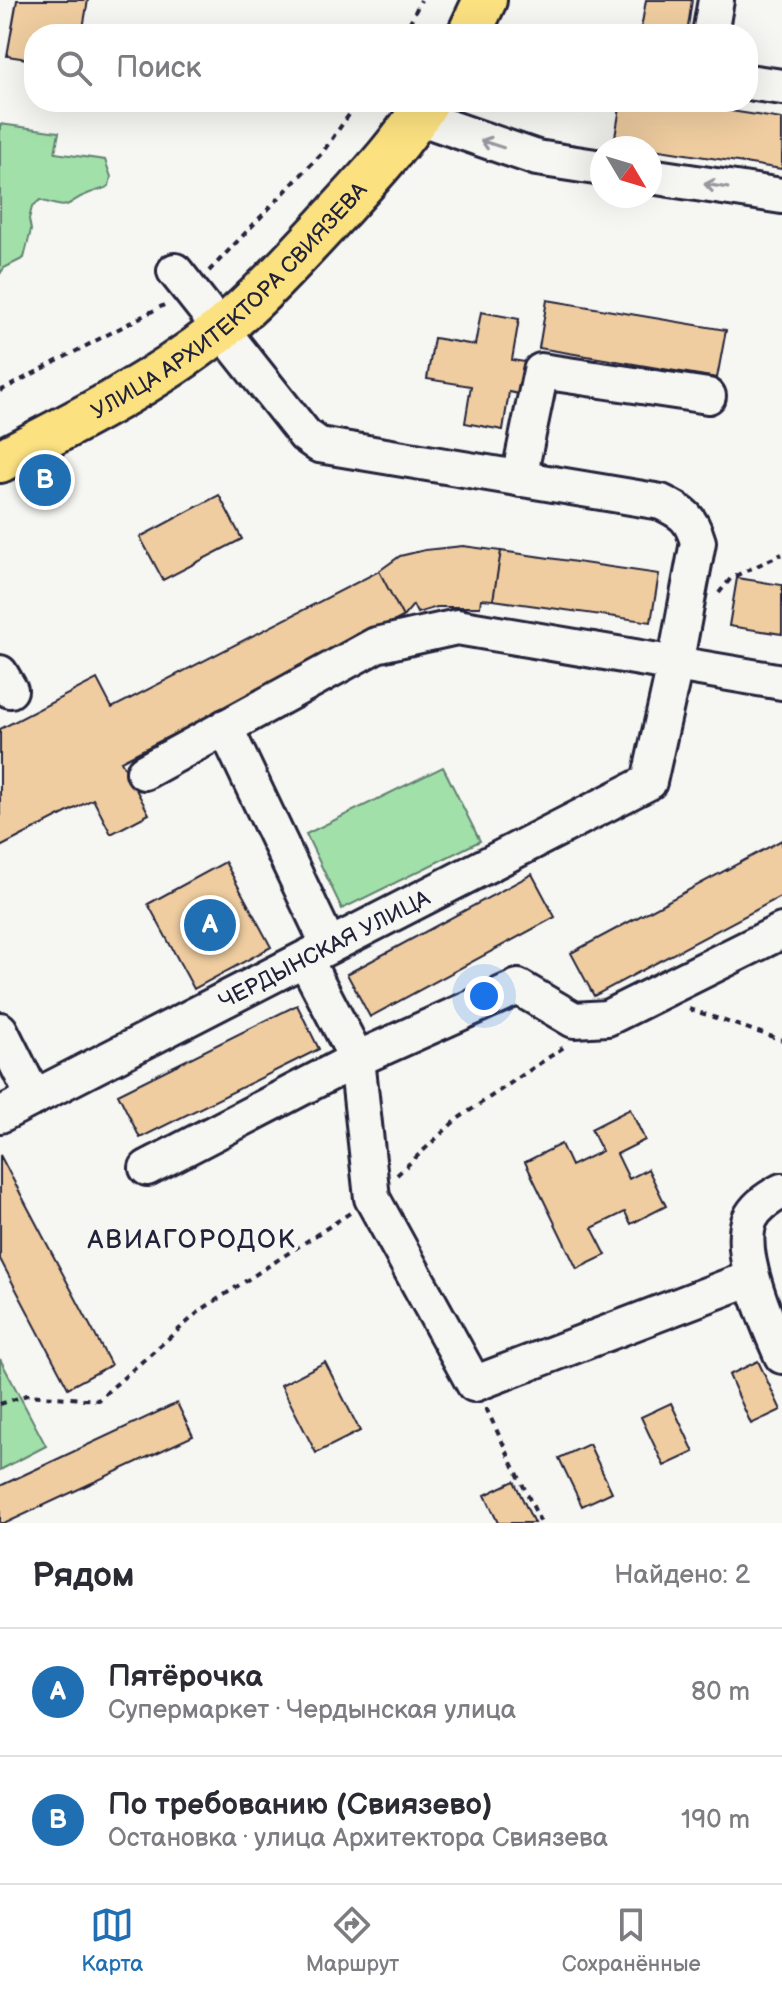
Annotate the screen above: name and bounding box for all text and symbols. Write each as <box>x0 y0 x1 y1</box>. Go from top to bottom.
search box <box>24 24 758 112</box>
icon: search <box>52 46 96 90</box>
text: Поиск <box>116 50 202 86</box>
one-way arrow <box>480 135 505 150</box>
north arrow <box>590 136 662 208</box>
street label: УЛИЦА АРХИТЕКТОРА СВИЯЗЕВА <box>87 177 374 426</box>
one-way arrow <box>704 178 729 193</box>
pin: B <box>19 450 71 510</box>
street label: ЧЕРДЫНСКАЯ УЛИЦА <box>215 885 435 1015</box>
pin: A <box>184 895 236 955</box>
your location <box>464 976 504 1016</box>
district label: АВИАГОРОДОК <box>87 1225 296 1256</box>
text: Рядом <box>32 1555 134 1596</box>
text: Найдено: 2 <box>614 1560 750 1591</box>
text: Пятёрочка <box>108 1659 263 1695</box>
text: A <box>50 1677 66 1708</box>
text: 80 m <box>691 1677 750 1708</box>
text: Супермаркет · Чердынская улица <box>108 1695 516 1726</box>
text: По требованию (Свиязево) <box>108 1787 492 1823</box>
text: B <box>49 1805 67 1836</box>
text: 190 m <box>681 1805 750 1836</box>
text: Остановка · улица Архитектора Свиязева <box>108 1823 608 1854</box>
tab: Карта <box>81 1903 143 1978</box>
tab: Маршрут <box>306 1903 399 1978</box>
tab: Сохранённые <box>562 1903 701 1978</box>

